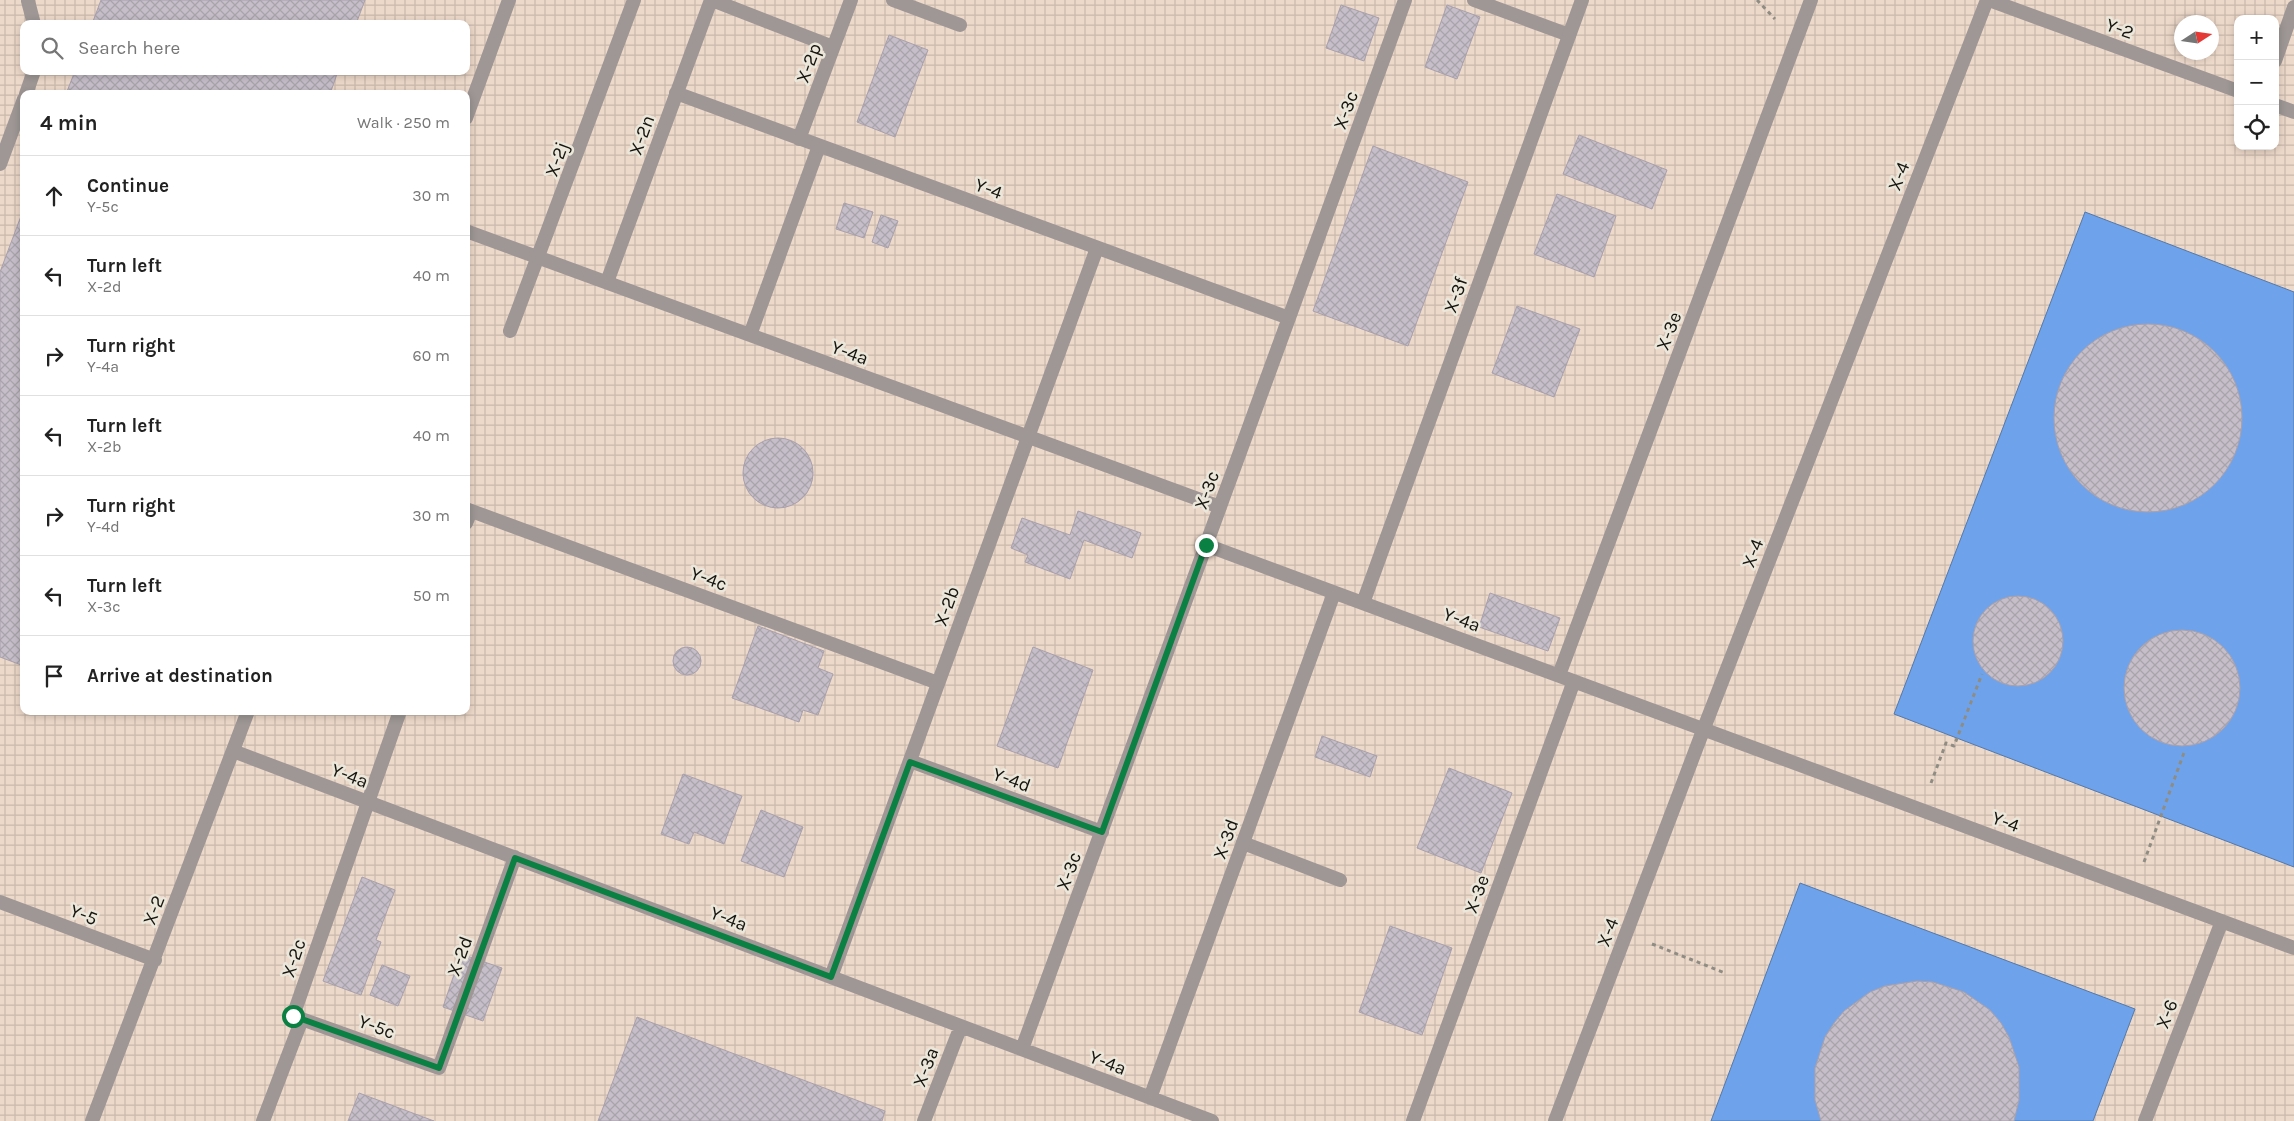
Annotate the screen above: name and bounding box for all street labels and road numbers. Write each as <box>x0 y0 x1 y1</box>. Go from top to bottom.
street label: Y-2 <box>2103 14 2137 44</box>
street label: X-2p <box>792 40 826 86</box>
street label: X-3c <box>1329 88 1363 133</box>
street label: X-2n <box>625 112 659 159</box>
street label: X-2j <box>540 139 573 180</box>
street label: X-4 <box>1883 158 1915 194</box>
street label: Y-4 <box>972 174 1006 204</box>
street label: X-3f <box>1439 274 1473 316</box>
street label: X-3e <box>1652 309 1686 354</box>
street label: Y-4a <box>828 336 871 370</box>
street label: X-3c <box>1190 468 1224 513</box>
street label: X-4 <box>1737 535 1769 571</box>
street label: Y-4c <box>687 562 730 596</box>
street label: X-2b <box>930 583 964 629</box>
street label: Y-4a <box>1440 603 1483 637</box>
street label: Y-4a <box>328 759 371 793</box>
street label: Y-4d <box>990 763 1034 797</box>
street label: Y-4 <box>1989 807 2023 837</box>
street label: X-3d <box>1209 816 1243 863</box>
street label: X-3c <box>1052 849 1086 894</box>
street label: X-3e <box>1460 872 1494 917</box>
street label: X-2 <box>138 893 170 928</box>
street label: Y-5 <box>67 900 101 930</box>
street label: Y-4a <box>707 902 750 936</box>
street label: X-4 <box>1592 914 1624 950</box>
street label: X-2d <box>443 933 477 979</box>
street label: X-2c <box>277 936 311 981</box>
street label: X-6 <box>2151 997 2183 1032</box>
street label: Y-5c <box>355 1010 398 1044</box>
street label: X-3a <box>908 1045 943 1090</box>
street label: Y-4a <box>1086 1046 1129 1080</box>

